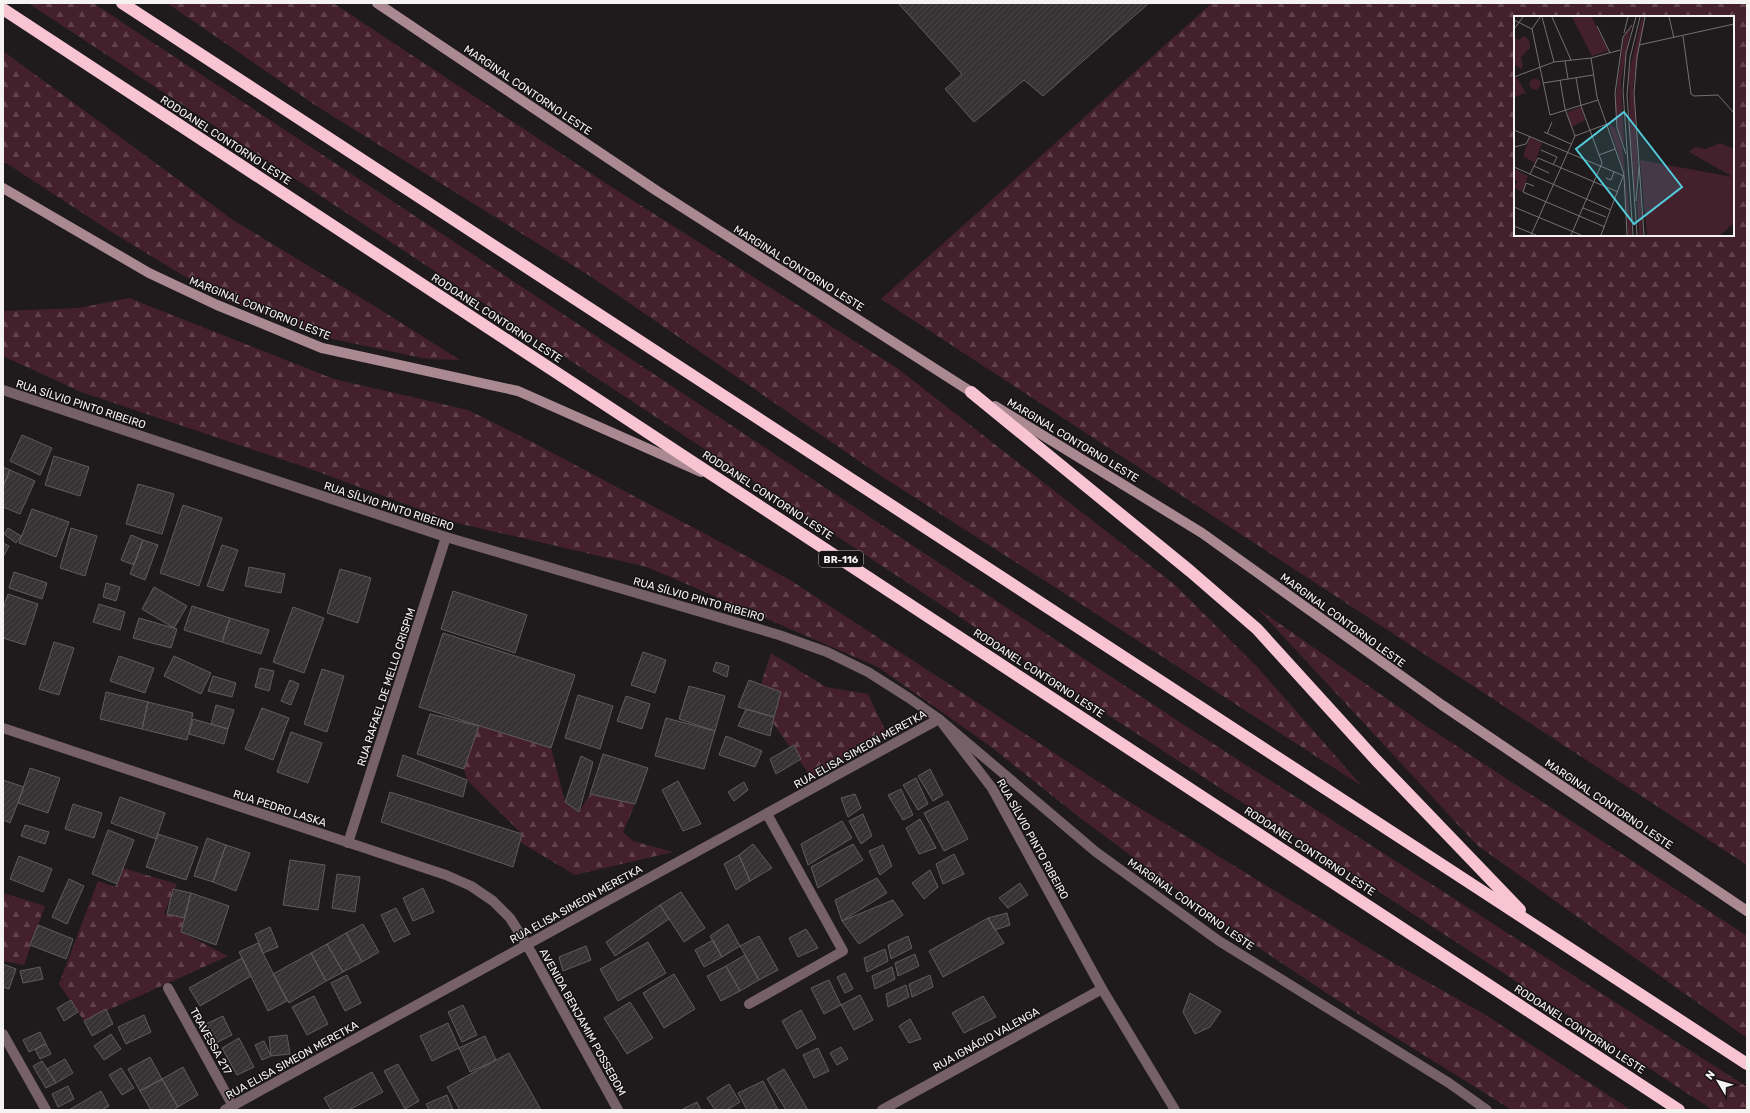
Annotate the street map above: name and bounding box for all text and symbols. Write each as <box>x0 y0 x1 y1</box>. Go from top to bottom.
inset map <box>1514 16 1734 236</box>
street label: MARGINAL CONTORNO LESTE <box>461 43 594 138</box>
street label: RODOANEL CONTORNO LESTE <box>158 93 294 188</box>
street label: MARGINAL CONTORNO LESTE <box>731 223 867 314</box>
street label: RODOANEL CONTORNO LESTE <box>429 271 565 366</box>
street label: MARGINAL CONTORNO LESTE <box>187 274 333 343</box>
street label: RUA SÍLVIO PINTO RIBEIRO <box>14 377 147 432</box>
street label: MARGINAL CONTORNO LESTE <box>1005 396 1141 485</box>
street label: RODOANEL CONTORNO LESTE <box>700 448 836 543</box>
street label: RUA SÍLVIO PINTO RIBEIRO <box>322 479 455 534</box>
road number: BR-116 <box>819 551 863 567</box>
street label: MARGINAL CONTORNO LESTE <box>1278 571 1408 670</box>
street label: RUA SÍLVIO PINTO RIBEIRO <box>632 575 766 624</box>
street label: RUA RAFAEL DE MELLO CRISPIM <box>355 606 418 768</box>
street label: RODOANEL CONTORNO LESTE <box>971 626 1107 721</box>
street label: RUA ELISA SIMEON MERETKA <box>792 707 929 791</box>
street label: MARGINAL CONTORNO LESTE <box>1542 757 1675 852</box>
street label: RUA SÍLVIO PINTO RIBEIRO <box>994 777 1071 902</box>
street label: RUA PEDRO LASKA <box>231 787 329 830</box>
street label: RODOANEL CONTORNO LESTE <box>1242 804 1378 899</box>
street label: MARGINAL CONTORNO LESTE <box>1125 856 1257 953</box>
street label: RUA ELISA SIMEON MERETKA <box>508 862 645 946</box>
street label: AVENIDA BENJAMIM POSSEBOM <box>537 947 628 1098</box>
street label: RODOANEL CONTORNO LESTE <box>1512 982 1648 1077</box>
street label: RUA IGNÁCIO VALENGA <box>931 1005 1042 1074</box>
street label: TRAVESSA 217 <box>187 1006 234 1077</box>
street label: RUA ELISA SIMEON MERETKA <box>224 1018 361 1102</box>
north arrow <box>1698 1061 1738 1101</box>
text: N <box>1703 1068 1718 1082</box>

